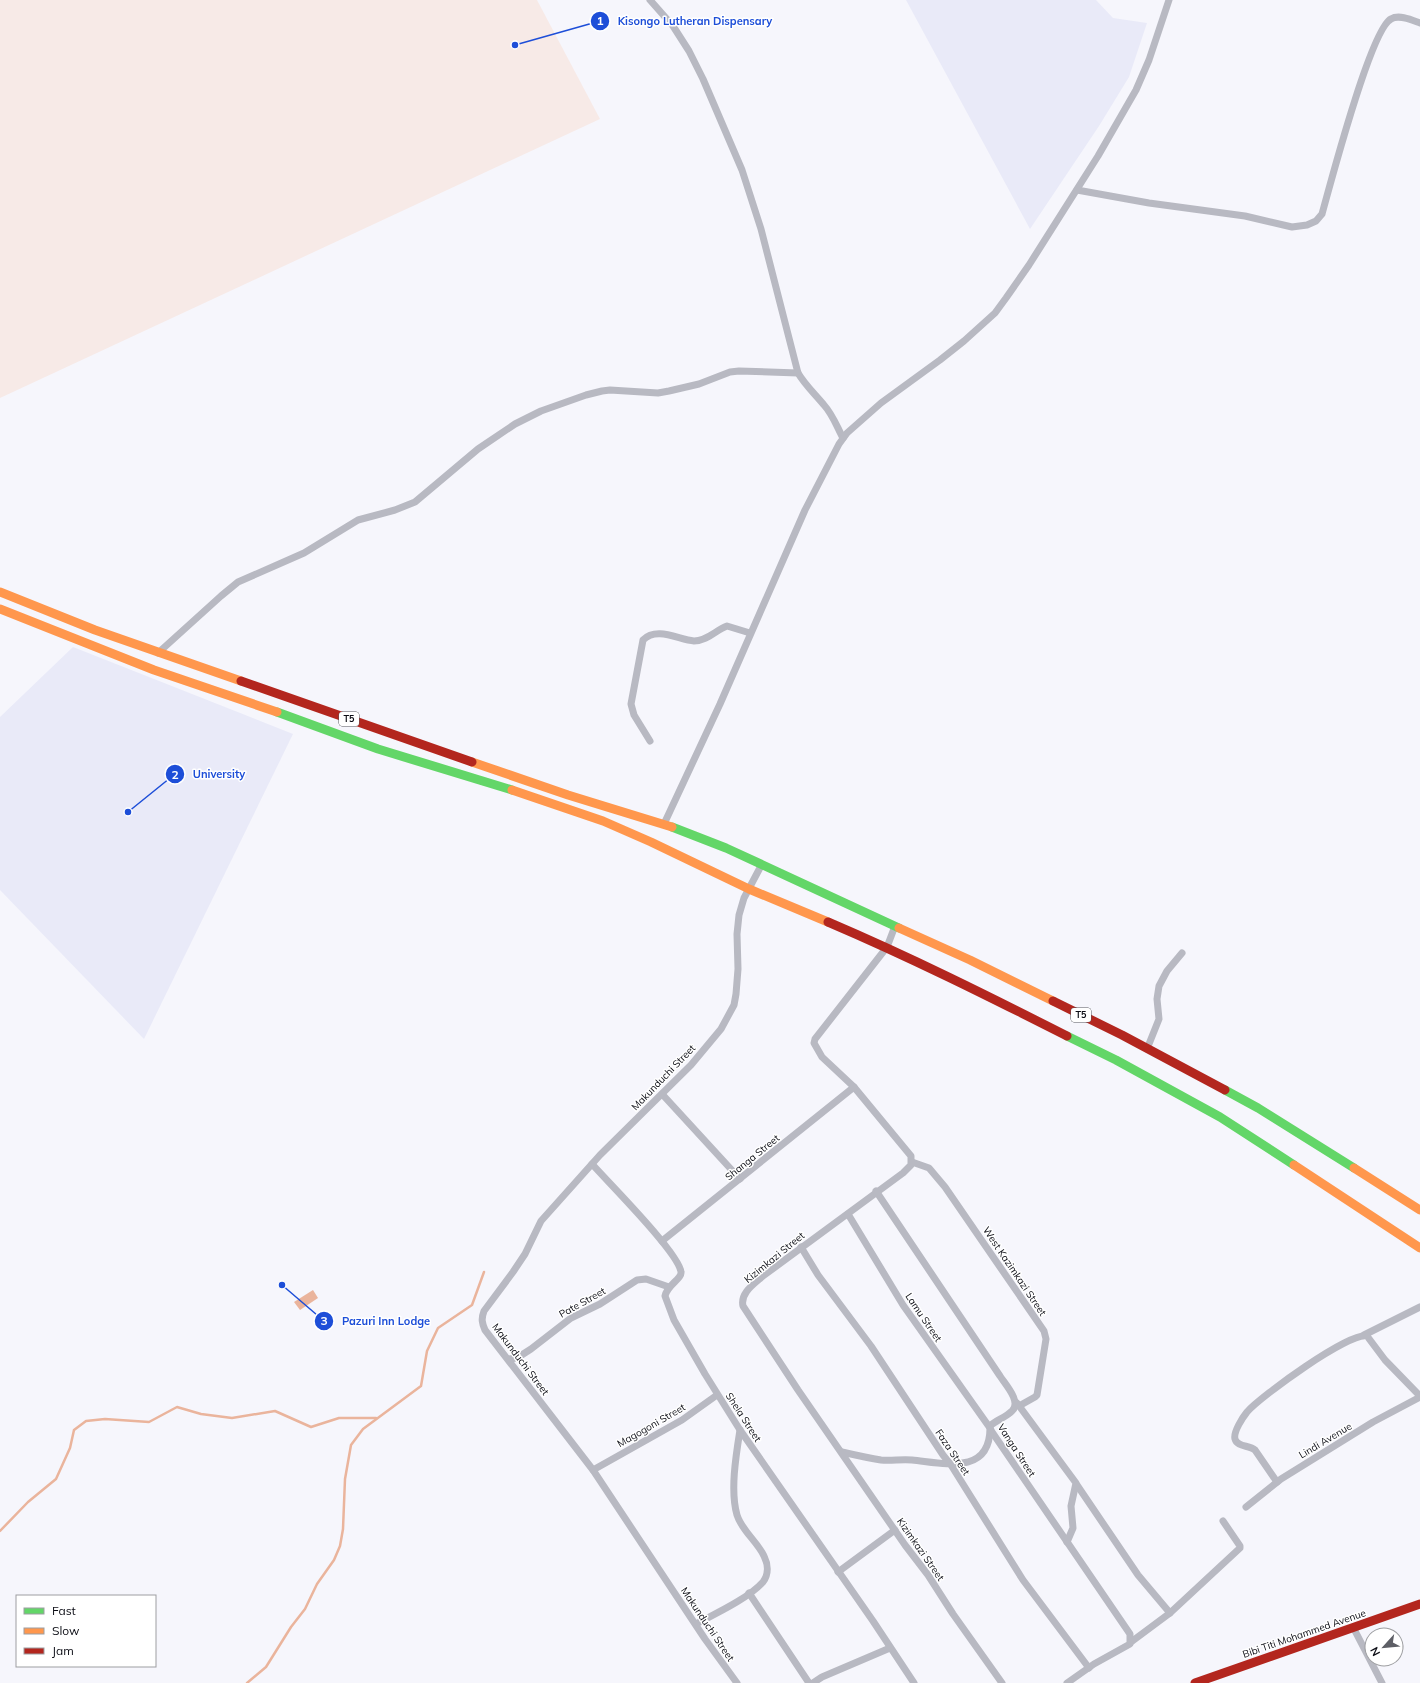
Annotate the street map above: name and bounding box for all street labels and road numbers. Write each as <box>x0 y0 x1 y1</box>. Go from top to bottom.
road number: T5 <box>339 712 359 726</box>
road number: T5 <box>1071 1008 1091 1022</box>
street label: Makunduchi Street <box>629 1041 698 1113</box>
street label: Shanga Street <box>722 1131 783 1183</box>
street label: West Kazimkazi Street <box>980 1224 1050 1319</box>
street label: Kizimkazi Street <box>741 1229 808 1286</box>
street label: Pate Street <box>557 1284 608 1321</box>
street label: Lamu Street <box>902 1290 945 1345</box>
street label: Makunduchi Street <box>489 1321 552 1398</box>
street label: Shela Street <box>723 1390 765 1445</box>
street label: Magogoni Street <box>615 1400 688 1450</box>
street label: Lindi Avenue <box>1296 1420 1354 1461</box>
street label: Vanga Street <box>995 1421 1039 1480</box>
street label: Faza Street <box>932 1427 973 1478</box>
street label: Kizimkazi Street <box>894 1515 947 1584</box>
street label: Makunduchi Street <box>678 1585 737 1664</box>
street label: Bibi Titi Mohammed Avenue <box>1241 1606 1368 1661</box>

